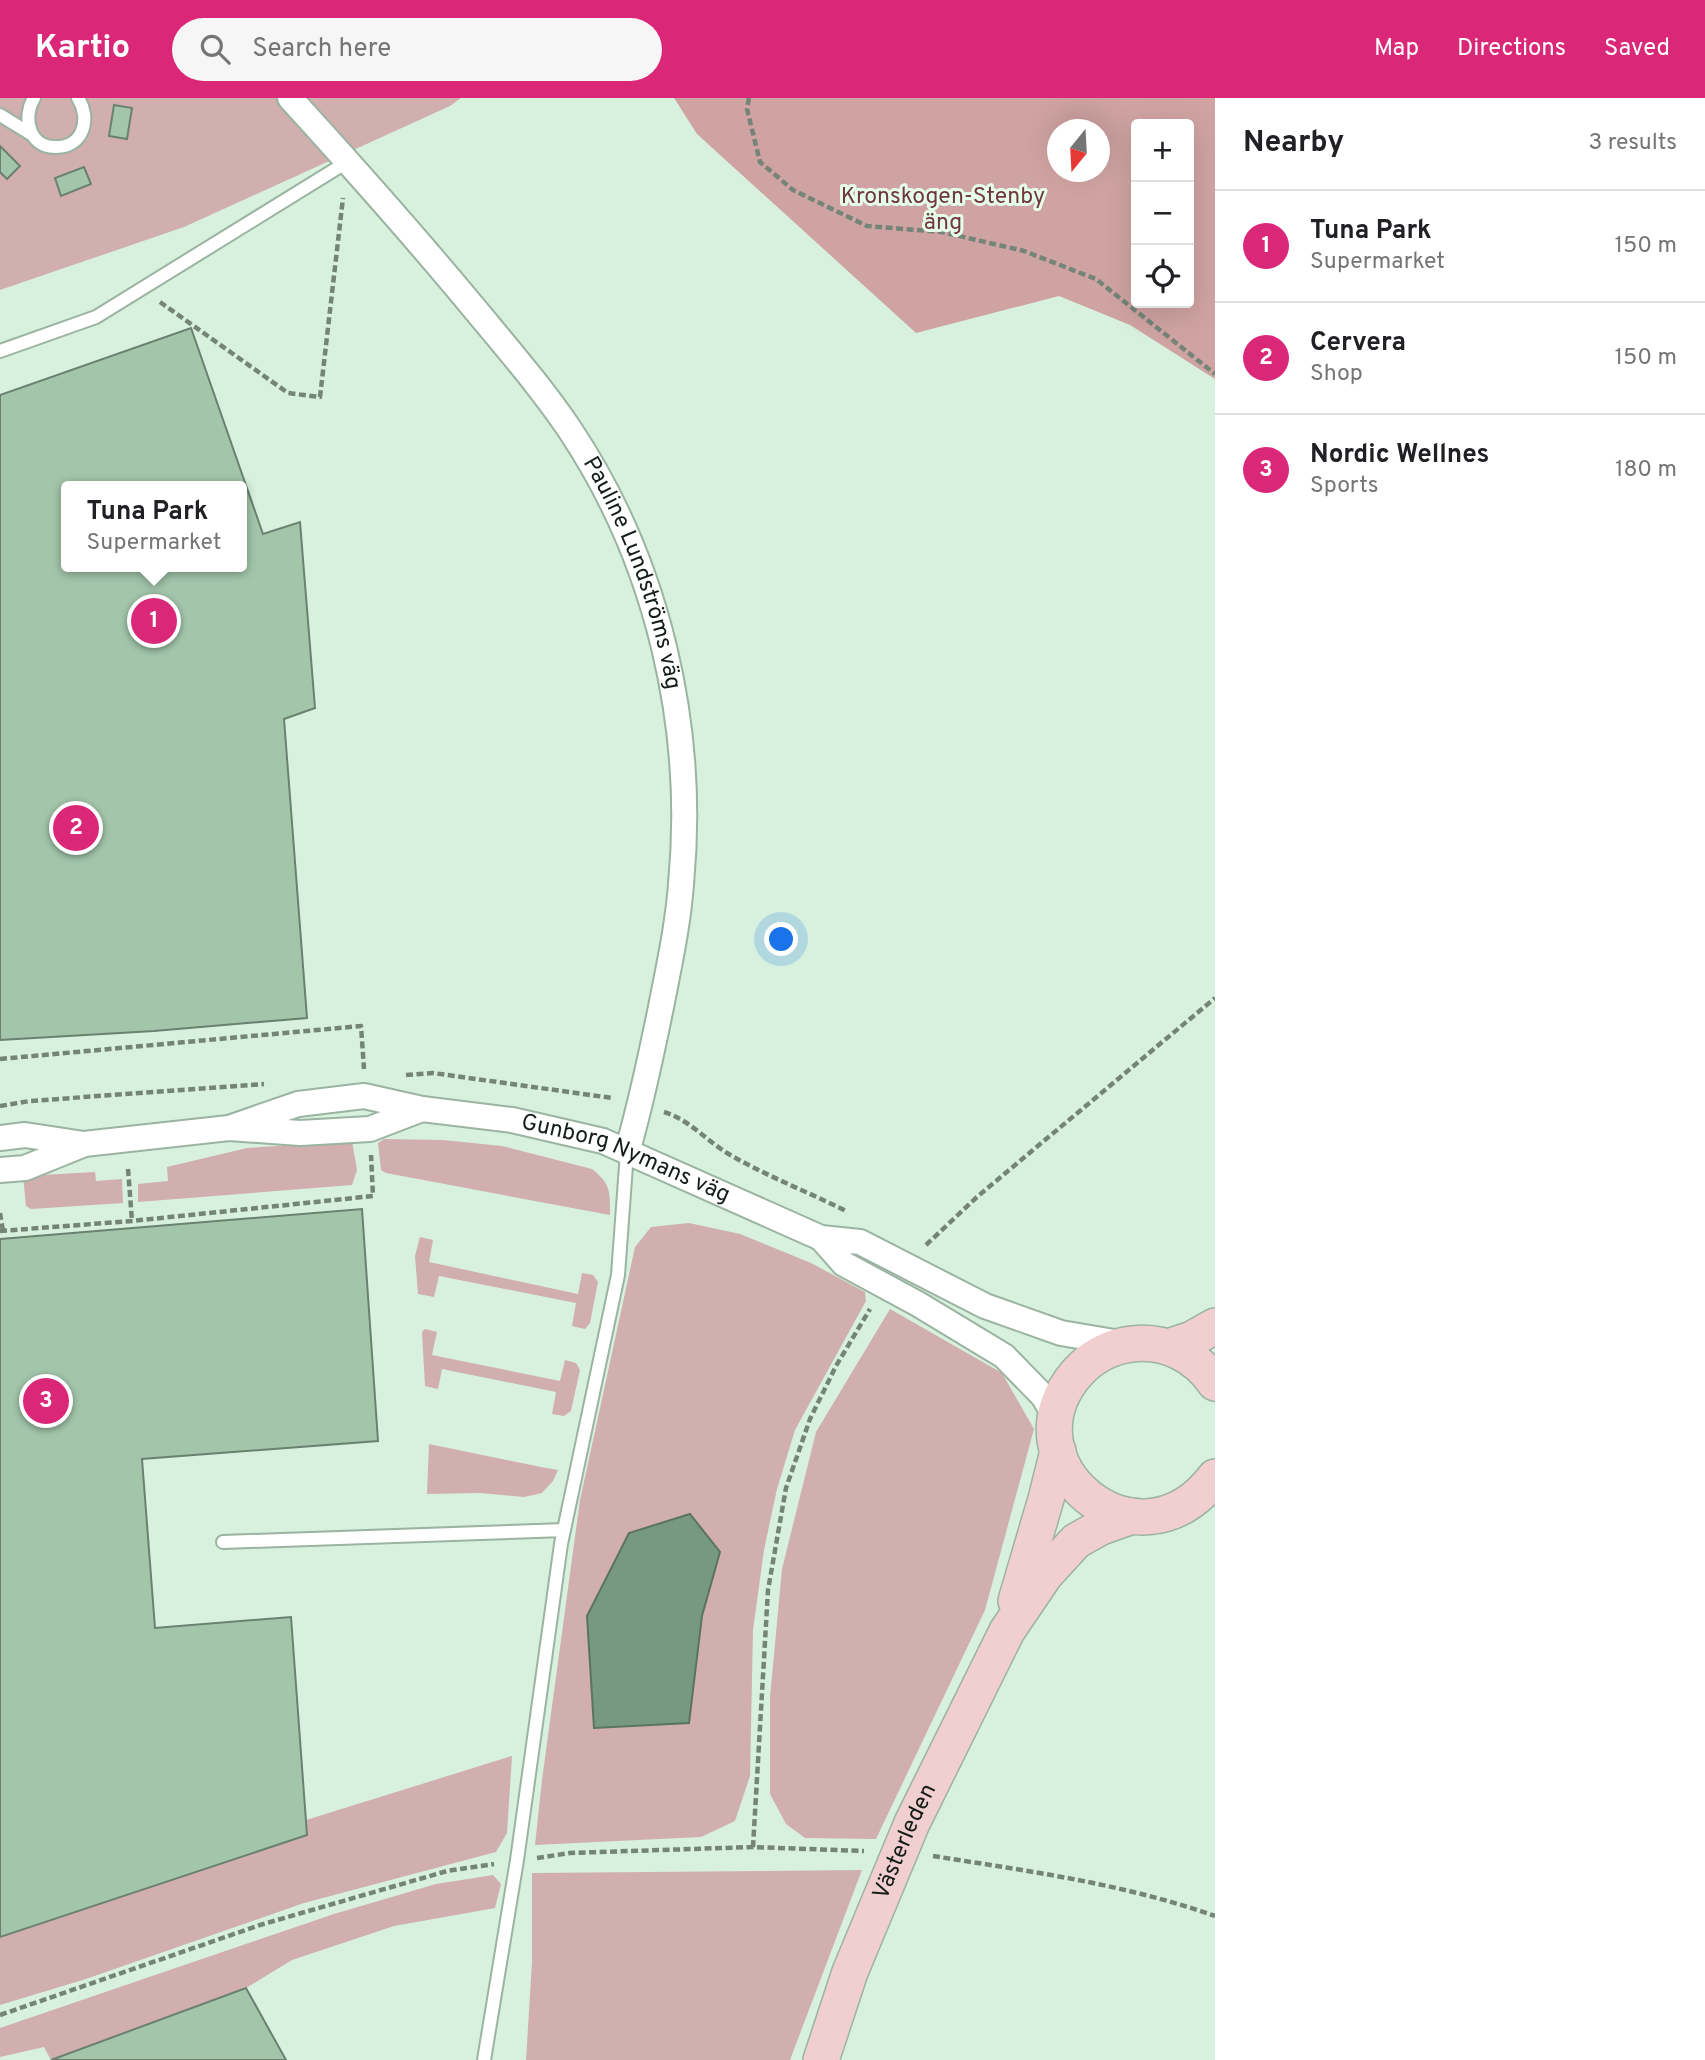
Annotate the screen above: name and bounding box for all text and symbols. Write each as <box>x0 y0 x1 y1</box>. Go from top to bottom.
search box <box>172 18 662 81</box>
text: Kartio <box>35 28 130 70</box>
icon: search <box>196 30 234 68</box>
text: Search here <box>252 33 391 66</box>
text: Map <box>1374 34 1419 64</box>
text: Directions <box>1457 34 1566 64</box>
text: Saved <box>1604 34 1670 64</box>
north arrow <box>1047 119 1110 182</box>
map controls <box>1131 119 1194 308</box>
button: + <box>1131 119 1194 182</box>
text: Nearby <box>1243 125 1344 162</box>
text: 3 results <box>1588 129 1677 158</box>
button: − <box>1131 182 1194 245</box>
park label: Kronskogen-Stenby äng <box>841 183 1045 238</box>
text: Tuna Park <box>1310 215 1432 248</box>
text: 1 <box>1261 232 1271 261</box>
text: 150 m <box>1615 232 1677 261</box>
button: locate <box>1131 245 1194 308</box>
text: Supermarket <box>1310 248 1445 277</box>
text: Cervera <box>1310 327 1406 360</box>
text: 2 <box>1259 344 1273 373</box>
text: 150 m <box>1615 344 1677 373</box>
text: Shop <box>1310 360 1363 389</box>
text: Nordic Wellnes <box>1310 439 1489 472</box>
street label: Pauline Lundströms väg <box>576 452 687 692</box>
text: 3 <box>1259 456 1273 485</box>
text: 180 m <box>1615 456 1677 485</box>
text: Sports <box>1310 472 1378 501</box>
popup <box>61 481 247 572</box>
text: Tuna Park <box>87 496 208 529</box>
text: Supermarket <box>87 529 221 558</box>
pin: 1 <box>131 595 177 647</box>
pin: 2 <box>53 802 99 854</box>
your location <box>764 922 798 956</box>
street label: Gunborg Nymans väg <box>518 1108 734 1210</box>
pin: 3 <box>23 1375 69 1427</box>
street label: Västerleden <box>867 1779 944 1904</box>

